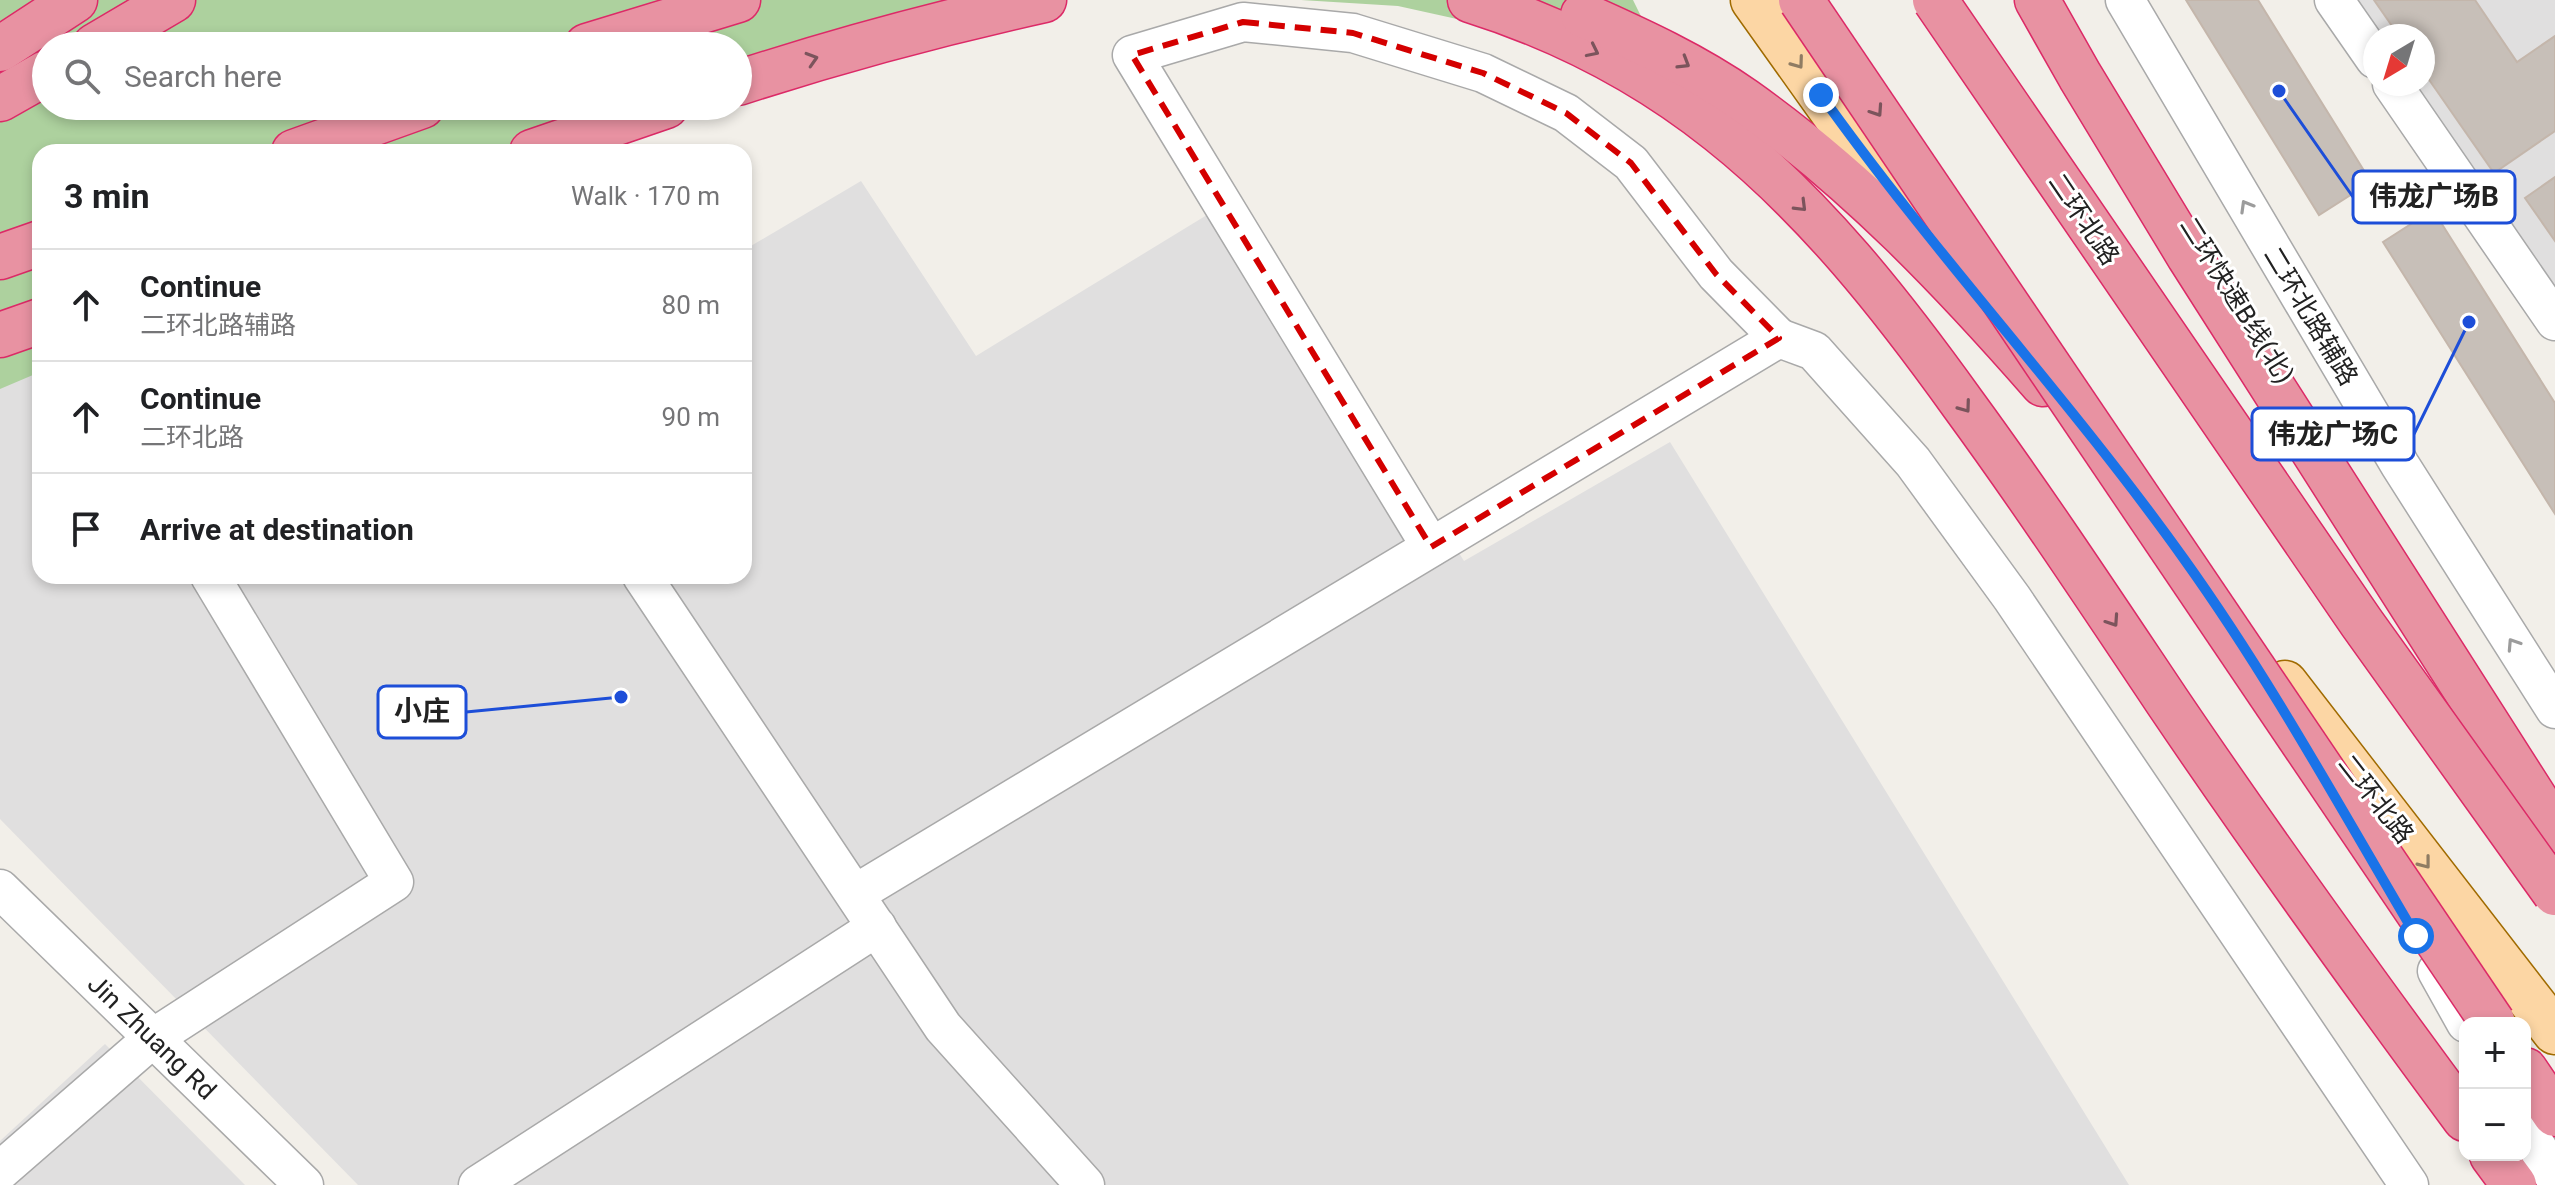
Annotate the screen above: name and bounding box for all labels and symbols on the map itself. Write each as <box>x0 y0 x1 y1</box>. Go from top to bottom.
north arrow <box>2363 24 2435 96</box>
one-way arrow <box>1585 41 1600 57</box>
one-way arrow <box>805 52 819 68</box>
one-way arrow <box>1675 54 1690 69</box>
one-way arrow <box>1788 55 1803 69</box>
route end <box>1803 77 1839 113</box>
one-way arrow <box>1867 102 1882 117</box>
street label: 二环北路 <box>2042 167 2126 271</box>
callout: 伟龙广场B <box>2353 171 2515 223</box>
text: 伟龙广场B <box>2369 180 2499 213</box>
one-way arrow <box>1792 196 1806 211</box>
one-way arrow <box>2240 200 2256 215</box>
street label: 二环快速B线(北) <box>2174 211 2300 389</box>
street label: 二环北路辅路 <box>2258 241 2364 391</box>
one-way arrow <box>1955 398 1970 412</box>
callout: 伟龙广场C <box>2252 408 2414 460</box>
text: 伟龙广场C <box>2268 418 2398 451</box>
one-way arrow <box>2103 612 2118 626</box>
one-way arrow <box>2507 638 2522 652</box>
callout: 小庄 <box>378 686 466 738</box>
text: 小庄 <box>394 695 450 728</box>
street label: 二环北路 <box>2332 749 2420 849</box>
one-way arrow <box>2416 854 2430 868</box>
route start <box>2398 918 2434 954</box>
street label: Jin Zhuang Rd <box>82 969 222 1105</box>

